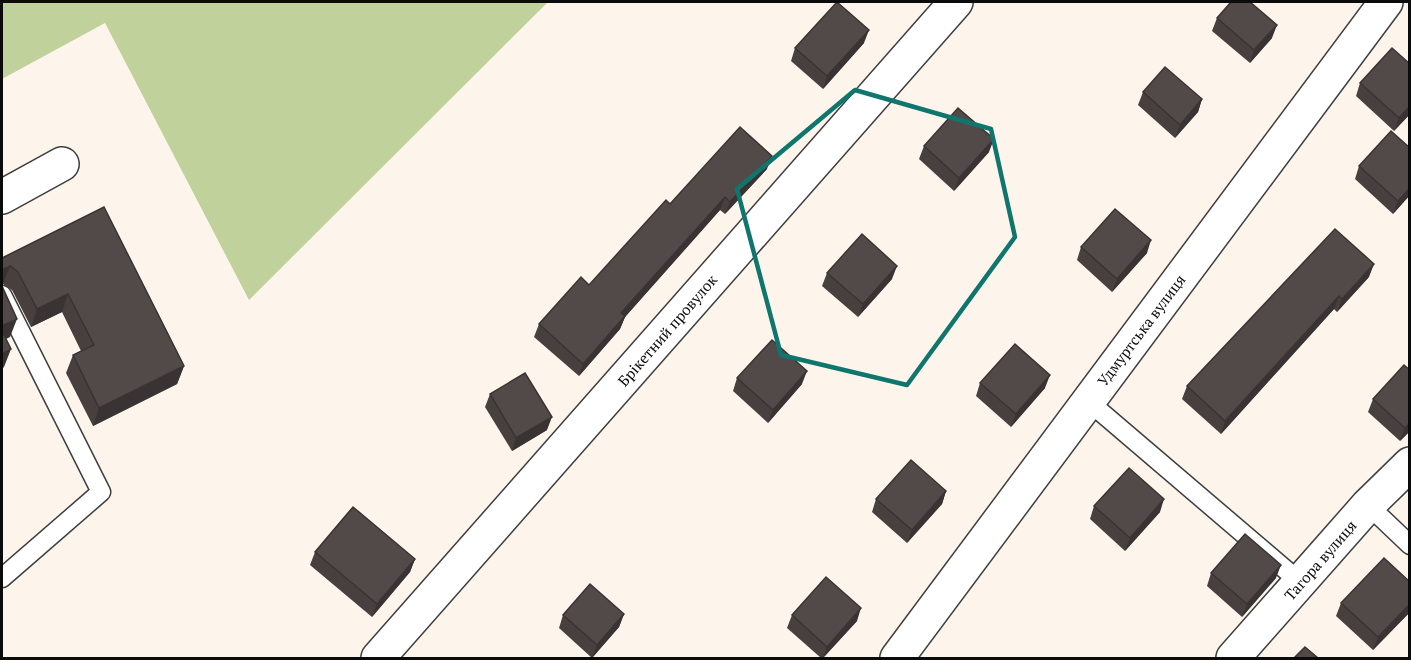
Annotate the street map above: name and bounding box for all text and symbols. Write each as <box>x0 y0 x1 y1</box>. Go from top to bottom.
street label: Брiкетний провулок <box>613 269 722 390</box>
street label: Удмуртська вулиця <box>1092 270 1190 390</box>
street label: Тагора вулиця <box>1279 515 1361 604</box>

